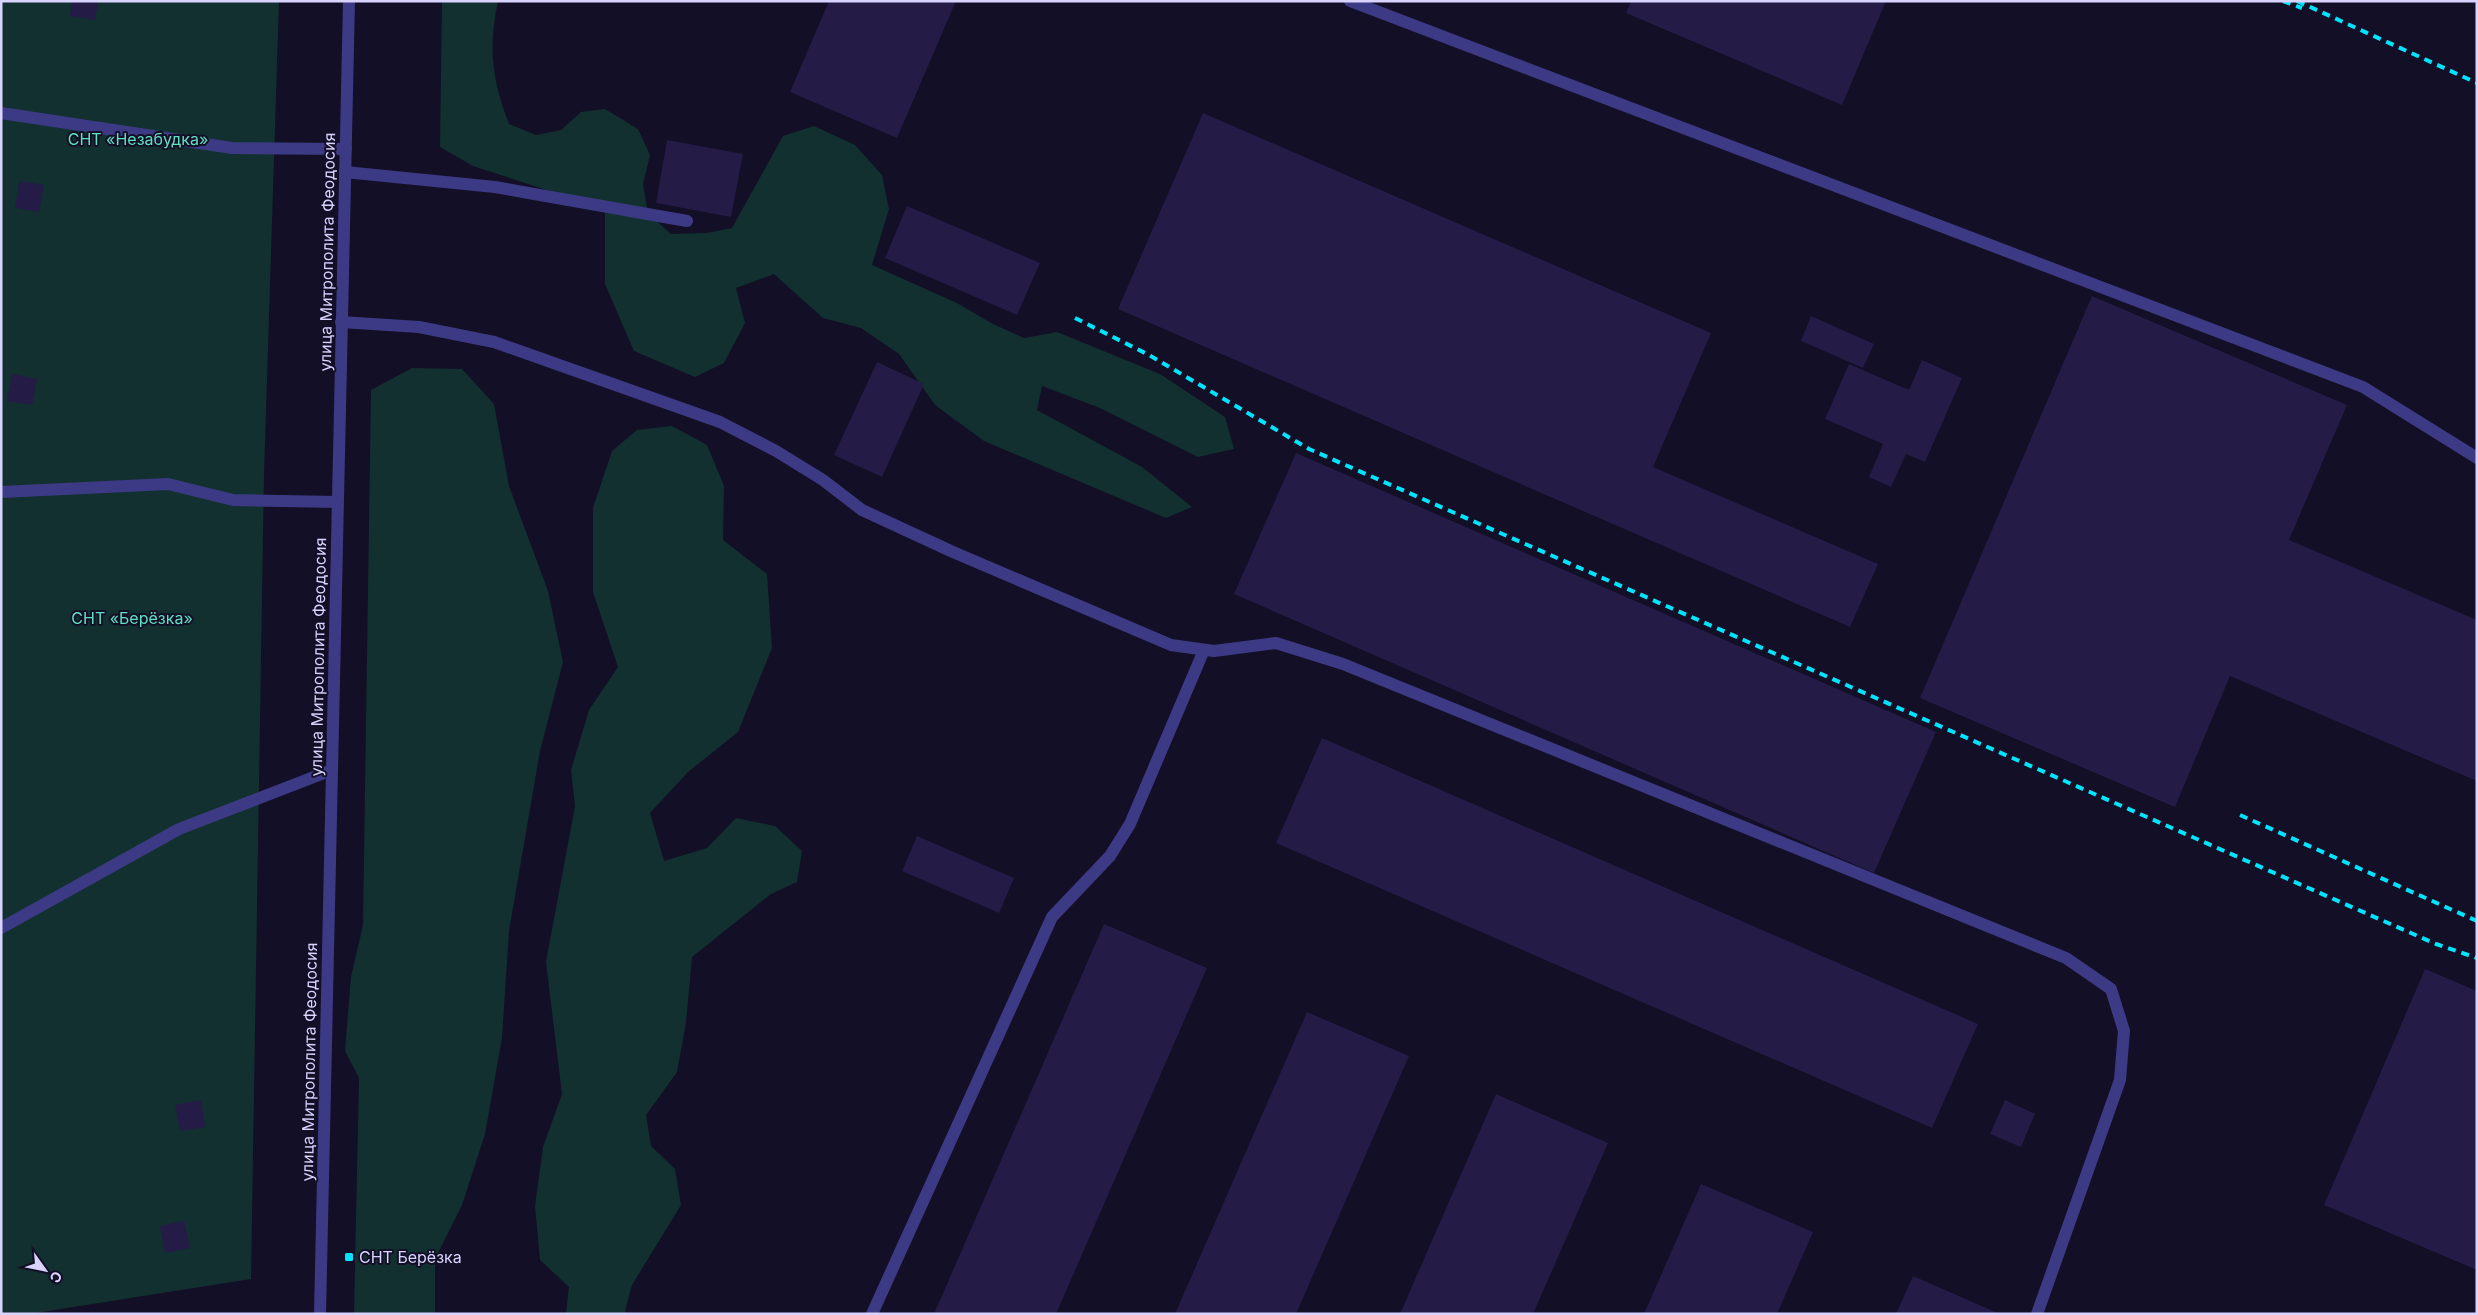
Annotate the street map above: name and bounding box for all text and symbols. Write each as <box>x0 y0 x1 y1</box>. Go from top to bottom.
park label: СНТ «Незабудка» <box>68 129 208 149</box>
street label: улица Митрополита Феодосия <box>315 132 339 372</box>
street label: улица Митрополита Феодосия <box>306 537 330 777</box>
park label: СНТ «Берёзка» <box>71 608 193 628</box>
street label: улица Митрополита Феодосия <box>297 942 321 1182</box>
north arrow <box>20 1245 70 1295</box>
place label: СНТ Берёзка <box>359 1247 462 1267</box>
marker: СНТ Берёзка <box>343 1251 355 1263</box>
text: С <box>46 1268 66 1286</box>

